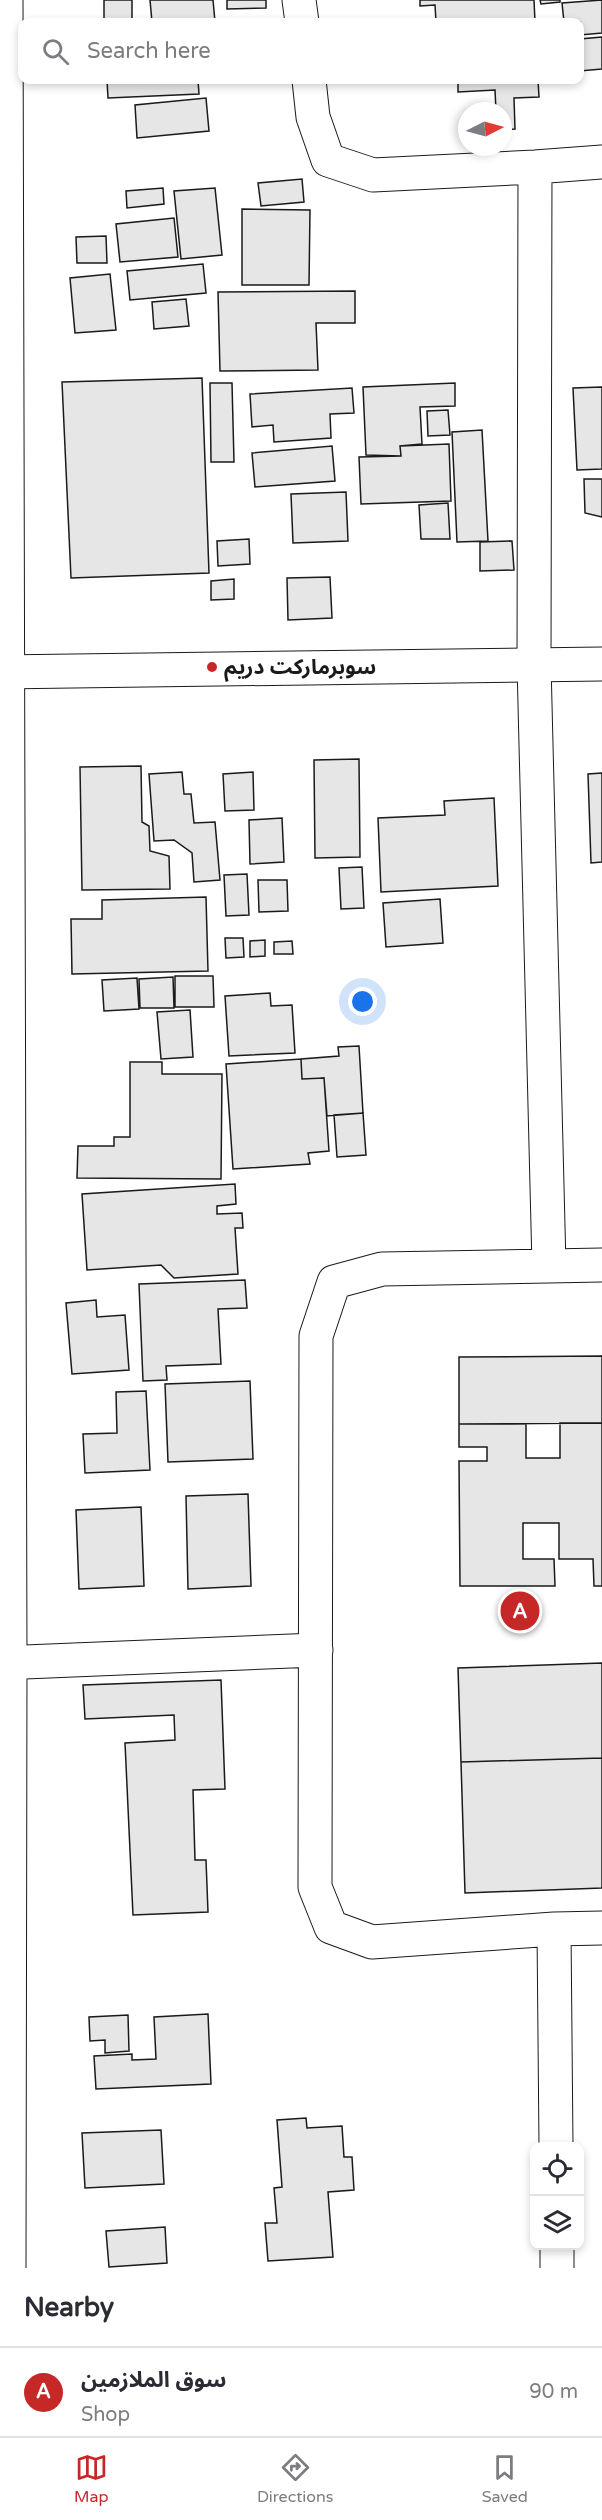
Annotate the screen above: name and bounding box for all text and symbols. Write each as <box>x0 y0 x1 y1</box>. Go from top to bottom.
search box <box>18 18 584 84</box>
icon: search <box>39 35 72 68</box>
text: Search here <box>87 38 211 64</box>
north arrow <box>458 102 512 156</box>
place label: سوبرماركت دريم <box>224 655 376 682</box>
marker: سوبرماركت دريم <box>205 660 219 674</box>
your location <box>348 987 377 1016</box>
pin: A <box>500 1588 540 1634</box>
map controls <box>530 2142 584 2250</box>
button: locate <box>530 2142 584 2196</box>
button: layers <box>530 2196 584 2250</box>
text: Nearby <box>24 2292 114 2323</box>
text: سوق الملازمين <box>81 2367 226 2393</box>
text: A <box>36 2380 51 2404</box>
text: 90 m <box>529 2380 578 2404</box>
text: Shop <box>81 2403 130 2427</box>
tab: Map <box>74 2451 109 2507</box>
tab: Directions <box>257 2451 333 2507</box>
tab: Saved <box>482 2451 528 2507</box>

